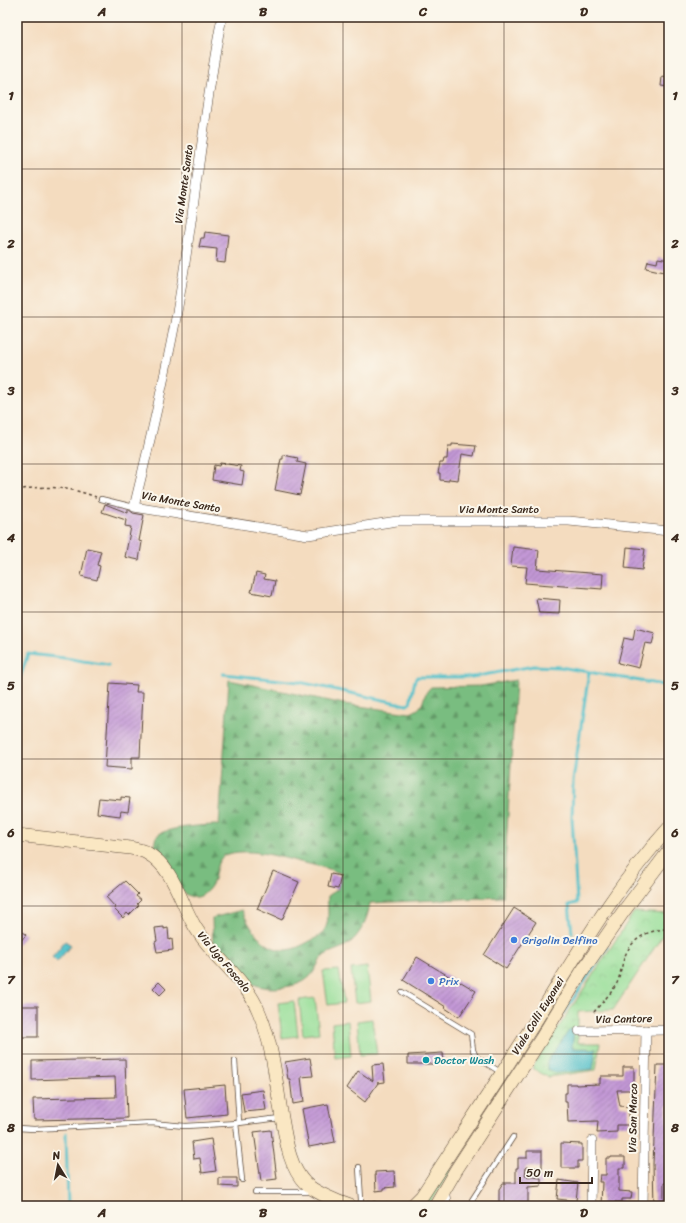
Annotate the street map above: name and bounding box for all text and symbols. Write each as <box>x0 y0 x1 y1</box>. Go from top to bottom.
text: A <box>97 0 106 23</box>
text: B <box>259 0 268 23</box>
text: C <box>418 0 428 23</box>
text: D <box>580 0 588 23</box>
text: 1 <box>8 84 14 107</box>
text: 1 <box>672 84 678 107</box>
street label: Via Monte Santo <box>169 143 199 225</box>
text: 2 <box>6 232 15 255</box>
text: 2 <box>670 232 679 255</box>
text: 3 <box>6 379 15 402</box>
text: 3 <box>670 379 679 402</box>
street label: Via Monte Santo <box>140 486 222 518</box>
street label: Via Monte Santo <box>459 500 539 519</box>
text: 4 <box>6 526 16 549</box>
text: 4 <box>670 526 680 549</box>
text: 5 <box>7 674 15 697</box>
text: 5 <box>671 674 679 697</box>
text: 6 <box>6 821 15 844</box>
text: 6 <box>670 821 679 844</box>
street label: Via Ugo Foscolo <box>192 927 256 997</box>
place label: Grigolin Delfino <box>522 931 598 950</box>
marker: Grigolin Delfino <box>509 935 519 945</box>
text: 7 <box>7 968 16 991</box>
text: 7 <box>671 968 680 991</box>
place label: Prix <box>439 972 459 991</box>
street label: Viale Colli Euganei <box>506 973 570 1059</box>
marker: Prix <box>426 976 436 986</box>
street label: Via Cantore <box>595 1009 653 1029</box>
place label: Doctor Wash <box>434 1051 494 1070</box>
marker: Doctor Wash <box>421 1055 431 1065</box>
street label: Via San Marco <box>623 1083 643 1153</box>
text: 8 <box>6 1116 15 1139</box>
text: 8 <box>670 1116 679 1139</box>
north arrow <box>38 1145 78 1185</box>
text: N <box>50 1146 62 1166</box>
scale bar <box>520 1159 592 1185</box>
text: 50 m <box>526 1162 553 1184</box>
text: A <box>97 1201 106 1223</box>
text: B <box>259 1201 268 1223</box>
text: C <box>418 1201 428 1223</box>
text: D <box>580 1201 588 1223</box>

